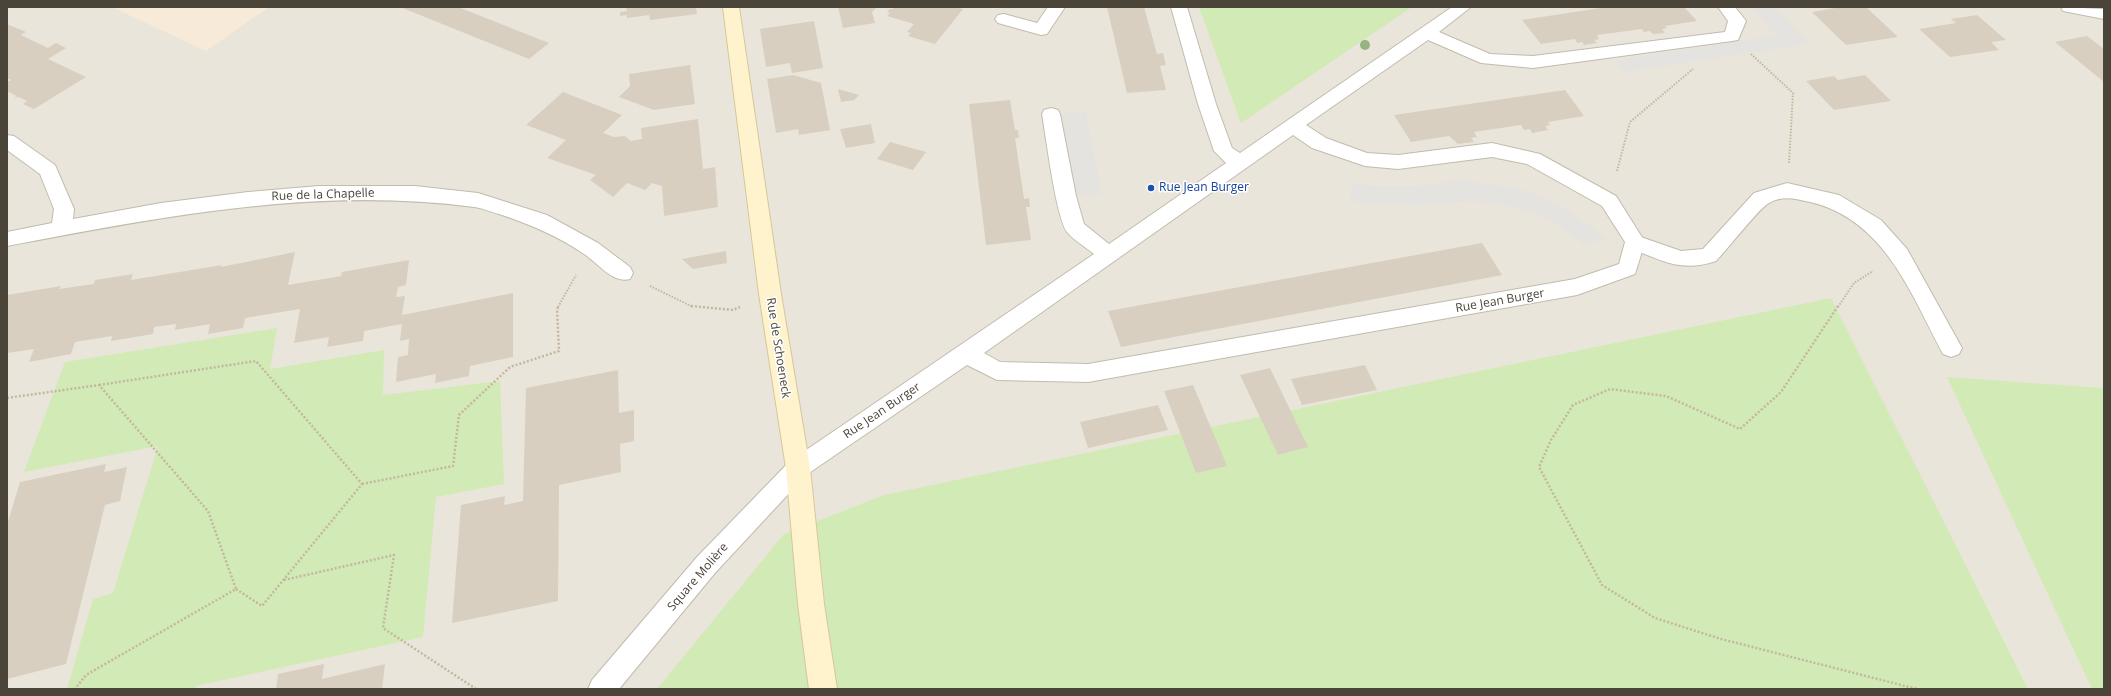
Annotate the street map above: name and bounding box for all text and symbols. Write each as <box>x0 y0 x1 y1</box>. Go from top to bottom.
place label: Rue Jean Burger <box>1159 181 1249 195</box>
marker: Rue Jean Burger <box>1146 183 1156 193</box>
street label: Rue de la Chapelle <box>271 186 375 204</box>
street label: Rue Jean Burger <box>1454 286 1546 316</box>
street label: Rue de Schoeneck <box>763 297 793 399</box>
street label: Rue Jean Burger <box>841 380 923 442</box>
street label: Square Molière <box>665 540 731 614</box>

